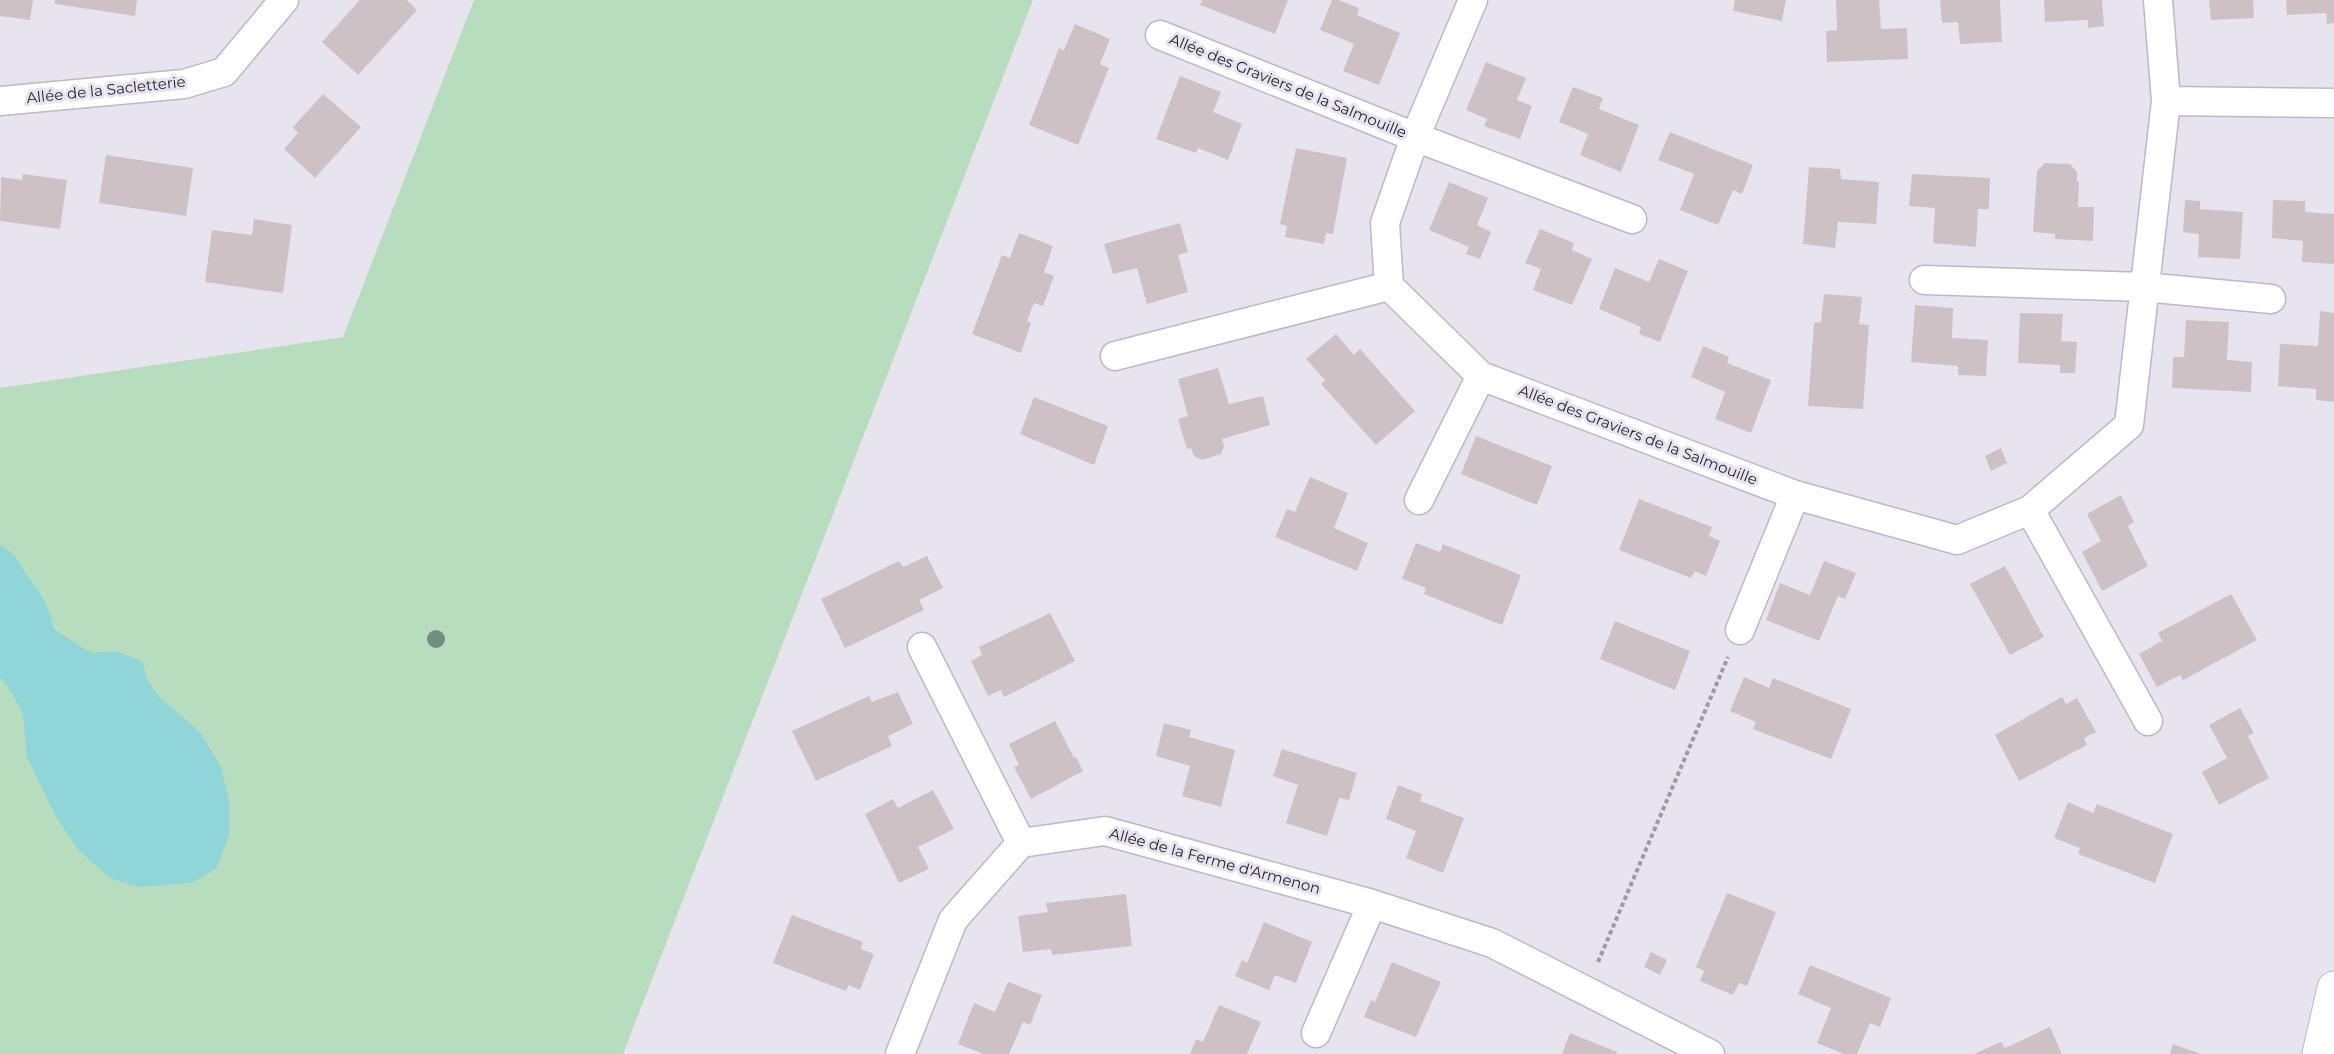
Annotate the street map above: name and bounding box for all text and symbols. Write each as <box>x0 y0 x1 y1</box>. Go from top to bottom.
street label: Allée des Graviers de la Salmouille <box>1167 29 1410 142</box>
street label: Allée de la Sacletterie <box>25 72 187 107</box>
street label: Allée des Graviers de la Salmouille <box>1516 380 1760 489</box>
street label: Allée de la Ferme d'Armenon <box>1107 823 1323 898</box>

